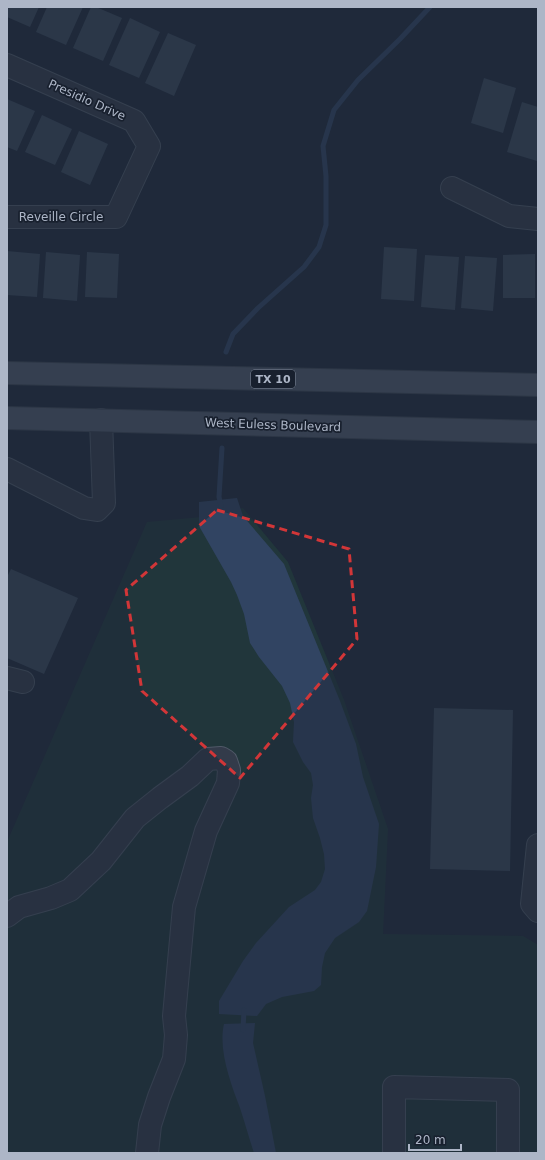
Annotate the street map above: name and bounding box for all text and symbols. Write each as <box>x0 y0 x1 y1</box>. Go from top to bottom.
street label: Presidio Drive <box>46 77 128 123</box>
street label: Reveille Circle <box>19 210 103 224</box>
road number: TX 10 <box>251 370 295 388</box>
street label: West Euless Boulevard <box>205 416 341 434</box>
scale bar <box>409 1126 461 1152</box>
text: 20 m <box>415 1133 446 1147</box>

